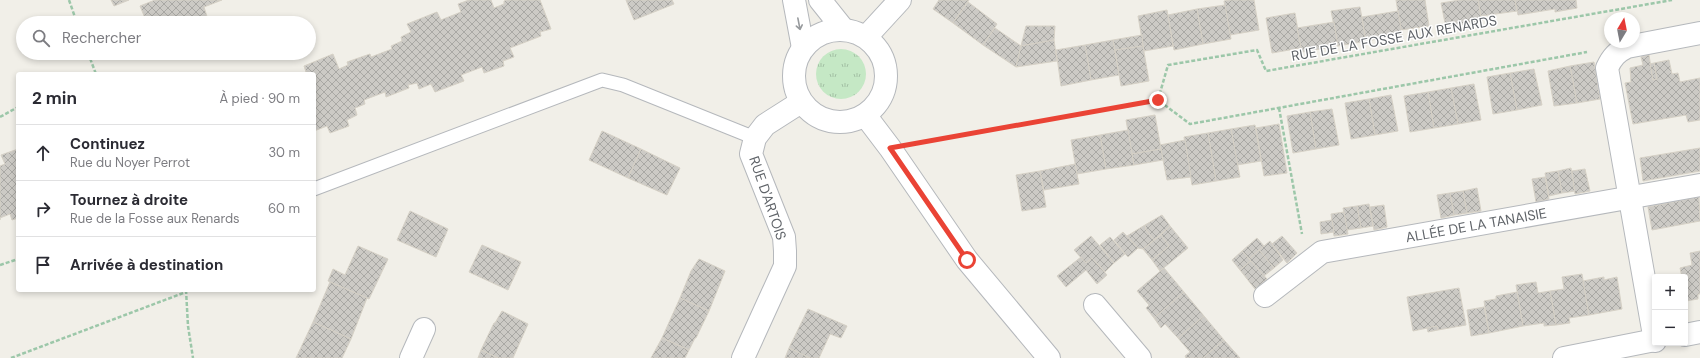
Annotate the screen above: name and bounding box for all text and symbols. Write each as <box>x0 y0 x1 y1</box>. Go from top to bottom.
street label: RUE DE LA FOSSE AUX RENARDS <box>1290 11 1498 65</box>
north arrow <box>1604 12 1640 48</box>
search box <box>16 16 316 60</box>
one-way arrow <box>795 17 803 30</box>
icon: search <box>30 27 52 49</box>
text: Rechercher <box>62 28 141 48</box>
text: 2 min <box>32 87 77 109</box>
text: À pied · 90 m <box>220 90 300 107</box>
route end <box>1149 91 1167 109</box>
text: Continuez <box>70 134 145 154</box>
icon: ahead <box>32 142 54 164</box>
text: 30 m <box>268 144 300 161</box>
text: Rue du Noyer Perrot <box>70 154 190 171</box>
street label: RUE D'ARTOIS <box>745 154 791 242</box>
text: Tournez à droite <box>70 190 188 210</box>
icon: right <box>32 198 54 220</box>
text: 60 m <box>268 200 300 217</box>
street label: ALLÉE DE LA TANAISIE <box>1404 204 1548 246</box>
text: Rue de la Fosse aux Renards <box>70 210 240 227</box>
route start <box>958 251 976 269</box>
icon: arrive <box>32 254 54 276</box>
text: Arrivée à destination <box>70 255 223 275</box>
map controls <box>1652 274 1688 346</box>
button: + <box>1652 274 1688 310</box>
button: − <box>1652 310 1688 346</box>

